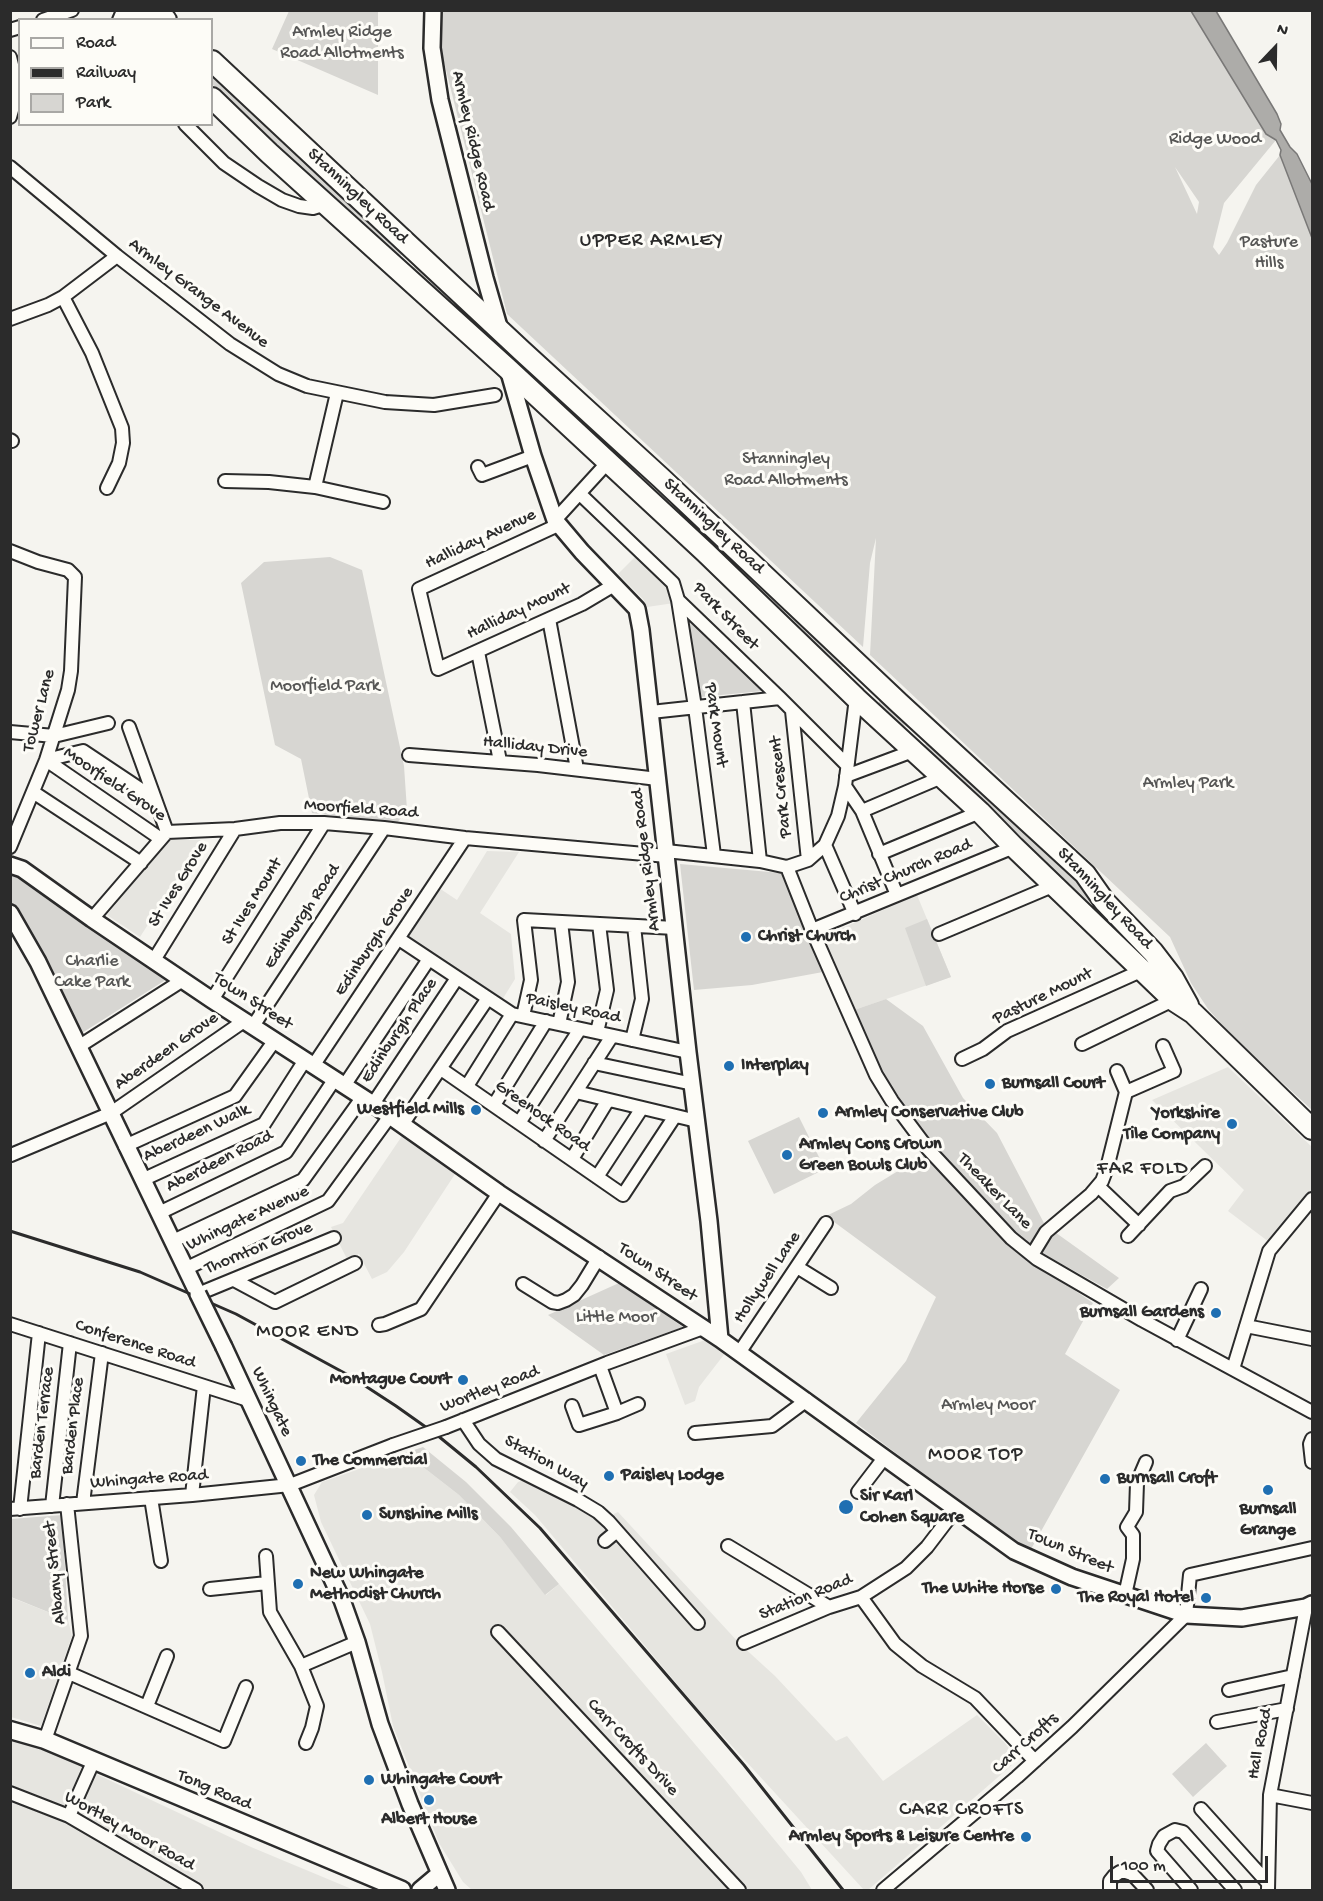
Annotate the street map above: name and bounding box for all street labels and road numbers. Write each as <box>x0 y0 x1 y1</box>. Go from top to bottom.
street label: Armley Ridge Road <box>445 69 499 213</box>
street label: Stanningley Road <box>302 144 412 250</box>
street label: Armley Grange Avenue <box>123 234 273 354</box>
street label: Stanningley Road <box>658 474 768 580</box>
street label: Halliday Avenue <box>422 505 540 575</box>
street label: Park Street <box>687 578 763 656</box>
street label: Halliday Mount <box>464 579 574 645</box>
street label: Tower Lane <box>19 667 61 755</box>
street label: Park Mount <box>698 682 732 768</box>
street label: Halliday Drive <box>482 732 588 764</box>
street label: Park Crescent <box>766 735 798 839</box>
street label: Moorfield Grove <box>59 743 169 827</box>
street label: Armley Ridge Road <box>628 788 666 932</box>
street label: Moorfield Road <box>303 795 419 825</box>
street label: Christ Church Road <box>837 834 975 910</box>
street label: St Ives Grove <box>144 838 214 932</box>
street label: Stanningley Road <box>1051 844 1157 954</box>
street label: St Ives Mount <box>218 854 288 950</box>
street label: Edinburgh Road <box>260 860 346 974</box>
street label: Edinburgh Grove <box>331 883 419 1001</box>
street label: Pasture Mount <box>990 964 1096 1030</box>
street label: Town Street <box>208 968 296 1036</box>
street label: Edinburgh Place <box>357 974 443 1088</box>
street label: Paisley Road <box>524 988 622 1030</box>
street label: Aberdeen Grove <box>111 1008 223 1096</box>
street label: Greenock Road <box>490 1076 594 1158</box>
street label: Aberdeen Walk <box>140 1100 254 1168</box>
street label: Aberdeen Road <box>163 1126 277 1198</box>
street label: Theaker Lane <box>952 1149 1036 1235</box>
street label: Whingate Avenue <box>183 1181 313 1257</box>
street label: Thornton Grove <box>202 1218 316 1280</box>
street label: Hollywell Lane <box>729 1228 807 1328</box>
street label: Town Street <box>613 1239 701 1307</box>
street label: Conference Road <box>72 1315 198 1375</box>
street label: Wortley Road <box>438 1361 542 1419</box>
street label: Whingate <box>246 1364 296 1440</box>
street label: Barden Terrace <box>25 1366 61 1480</box>
street label: Barden Place <box>57 1376 91 1476</box>
street label: Station Way <box>500 1431 592 1495</box>
street label: Whingate Road <box>89 1465 209 1495</box>
street label: Albany Street <box>40 1520 72 1626</box>
street label: Town Street <box>1024 1524 1116 1580</box>
street label: Station Road <box>756 1570 856 1626</box>
street label: Carr Crofts Drive <box>581 1695 683 1801</box>
street label: Hall Road <box>1244 1707 1278 1781</box>
street label: Carr Crofts <box>988 1709 1064 1779</box>
street label: Tong Road <box>174 1766 254 1816</box>
street label: Wortley Moor Road <box>60 1787 198 1877</box>

